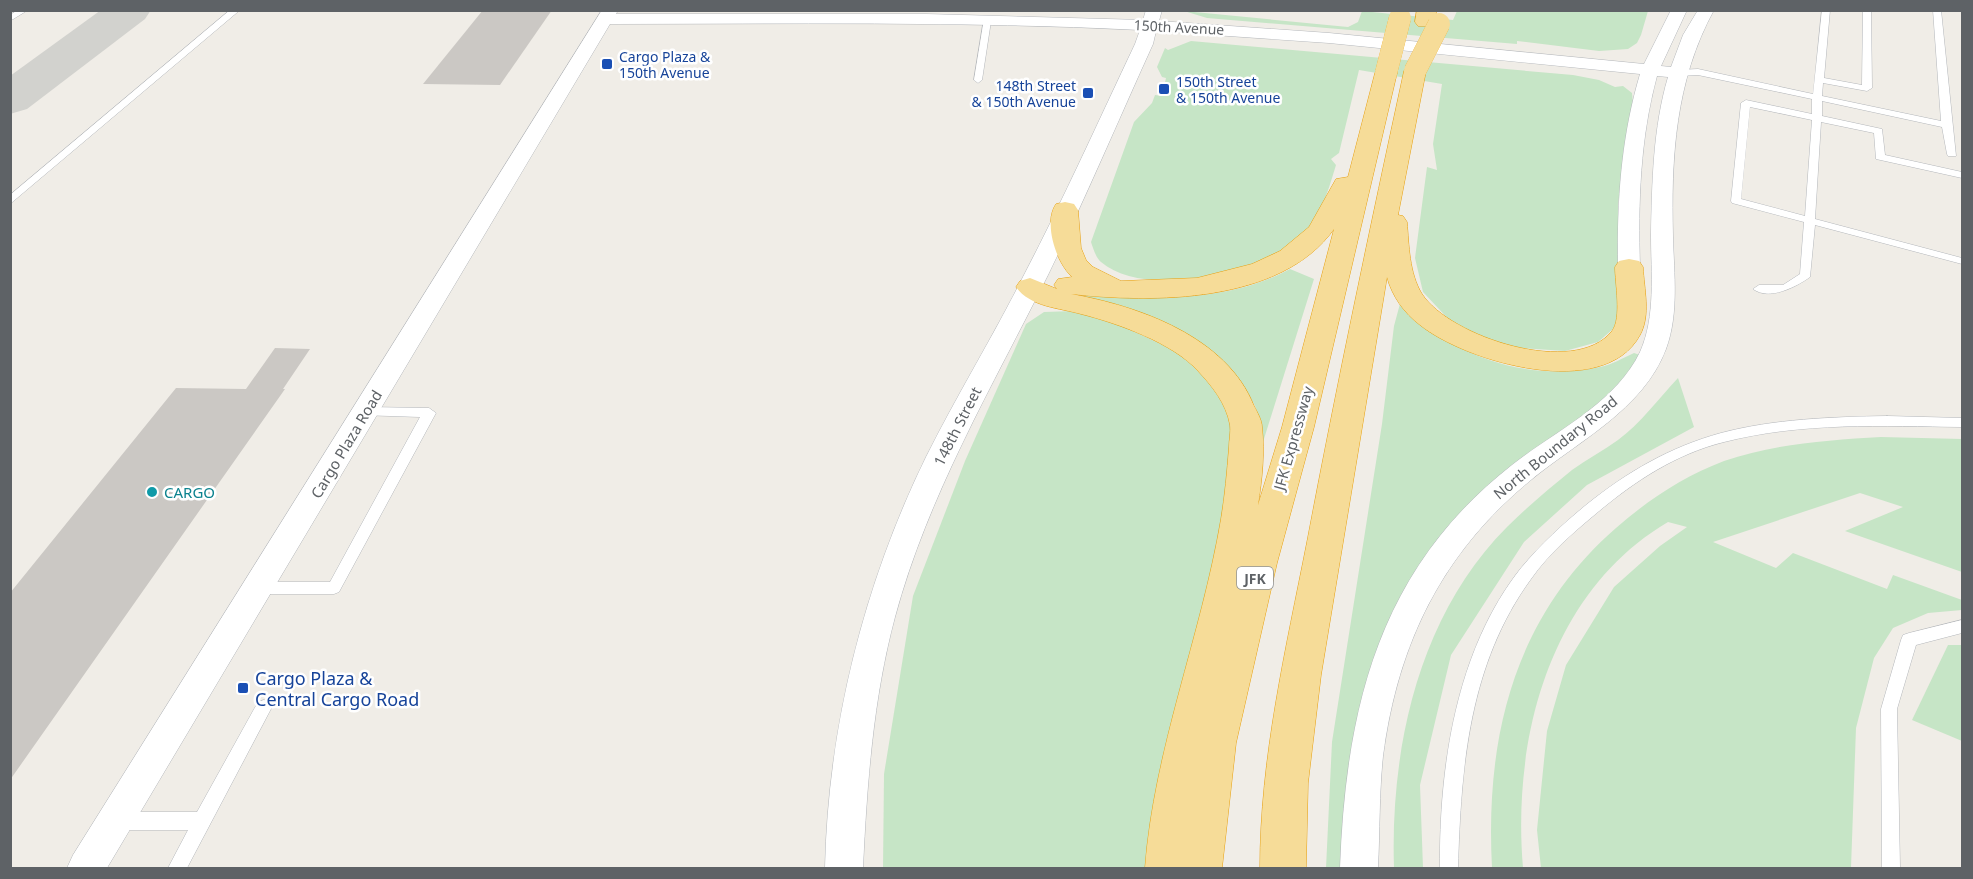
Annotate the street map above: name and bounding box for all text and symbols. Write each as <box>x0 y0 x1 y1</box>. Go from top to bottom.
street label: 150th Avenue <box>1133 15 1225 39</box>
place label: Cargo Plaza & 150th Avenue <box>619 47 711 82</box>
marker: Cargo Plaza & 150th Avenue <box>600 57 614 71</box>
place label: 150th Street & 150th Avenue <box>1176 72 1281 107</box>
place label: 148th Street & 150th Avenue <box>972 76 1076 111</box>
marker: 150th Street & 150th Avenue <box>1157 82 1171 96</box>
marker: 148th Street & 150th Avenue <box>1081 86 1095 100</box>
street label: 148th Street <box>929 383 986 469</box>
street label: JFK Expressway <box>1268 383 1317 494</box>
street label: Cargo Plaza Road <box>306 386 386 502</box>
street label: North Boundary Road <box>1489 391 1621 503</box>
place label: CARGO <box>164 482 215 502</box>
marker: CARGO <box>145 485 159 499</box>
road number: JFK <box>1237 567 1273 589</box>
place label: Cargo Plaza & Central Cargo Road <box>255 666 419 711</box>
marker: Cargo Plaza & Central Cargo Road <box>236 681 250 695</box>

